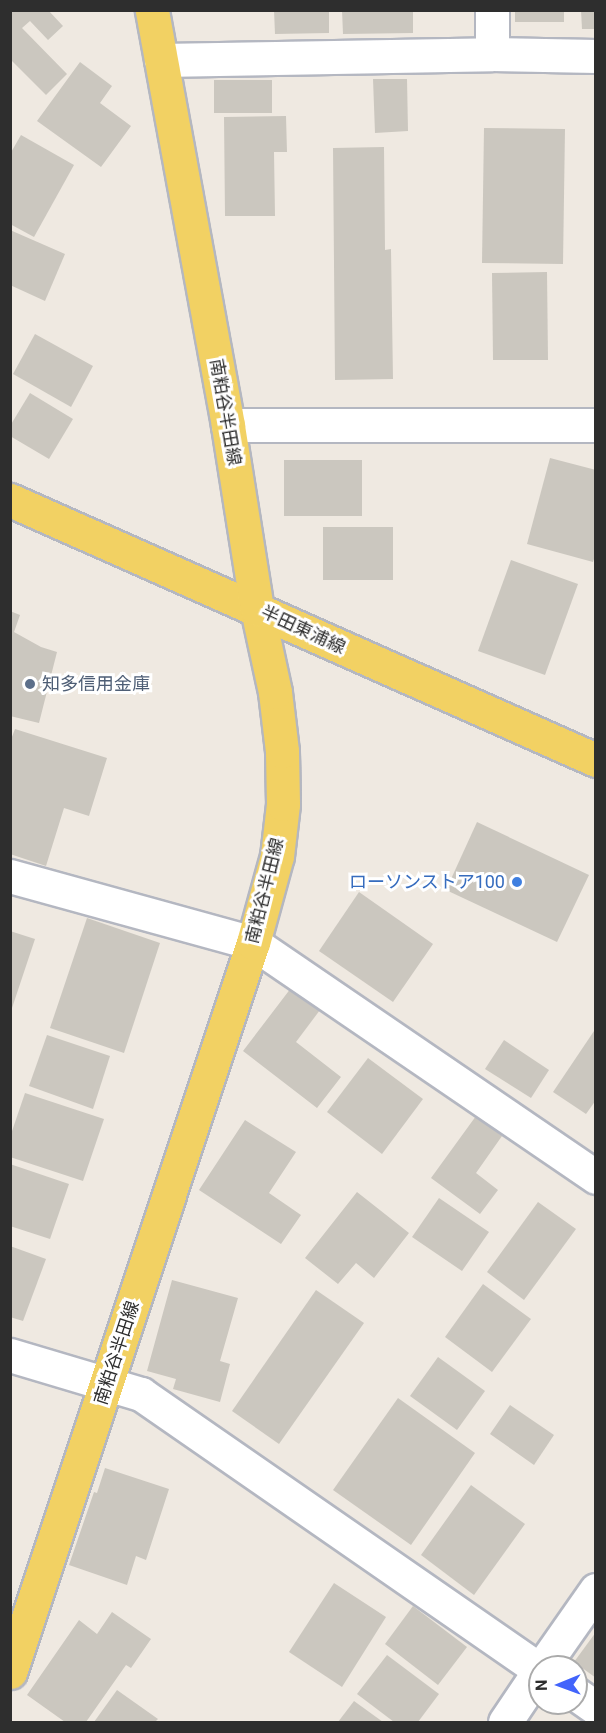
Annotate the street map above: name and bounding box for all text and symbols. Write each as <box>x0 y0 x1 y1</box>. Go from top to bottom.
street label: 南粕谷半田線 <box>205 357 245 467</box>
street label: 半田東浦線 <box>258 601 348 659</box>
place label: 知多信用金庫 <box>42 673 150 695</box>
marker: 知多信用金庫 <box>23 677 37 691</box>
street label: 南粕谷半田線 <box>241 836 289 946</box>
place label: ローソンストア100 <box>349 871 505 893</box>
marker: ローソンストア100 <box>510 875 524 889</box>
street label: 南粕谷半田線 <box>90 1298 144 1408</box>
north arrow <box>528 1655 588 1715</box>
text: N <box>532 1679 551 1691</box>

